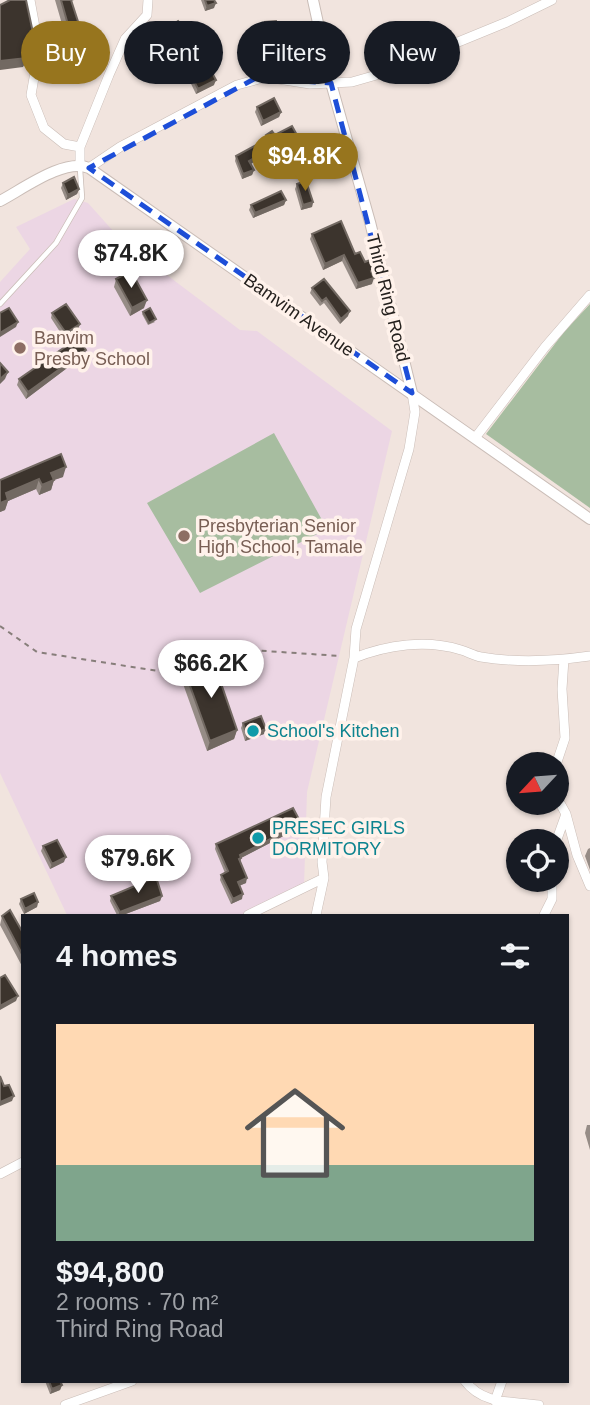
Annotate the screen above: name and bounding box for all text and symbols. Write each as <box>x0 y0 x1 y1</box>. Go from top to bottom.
chip: Buy <box>21 21 110 84</box>
chip: Rent <box>124 21 223 84</box>
chip: Filters <box>237 21 350 84</box>
chip: New <box>364 21 460 84</box>
pin: $94.8K <box>248 134 362 193</box>
text: $94.8K <box>268 143 342 169</box>
pin: $74.8K <box>74 230 188 290</box>
street label: Third Ring Road <box>362 232 414 364</box>
text: $74.8K <box>94 240 168 266</box>
street label: Bamvim Avenue <box>240 270 358 360</box>
place label: Banvim Presby School <box>34 328 150 369</box>
marker: Banvim Presby School <box>12 340 28 356</box>
place label: Presbyterian Senior High School, Tamale <box>198 516 363 557</box>
marker: Presbyterian Senior High School, Tamale <box>176 528 192 544</box>
pin: $66.2K <box>154 640 268 700</box>
text: $66.2K <box>174 650 248 676</box>
place label: School's Kitchen <box>267 721 400 741</box>
marker: School's Kitchen <box>245 723 261 739</box>
north arrow <box>506 752 569 816</box>
map controls <box>506 752 569 892</box>
place label: PRESEC GIRLS DORMITORY <box>272 818 405 859</box>
button: locate <box>506 829 569 892</box>
marker: PRESEC GIRLS DORMITORY <box>250 830 266 846</box>
pin: $79.6K <box>81 836 195 895</box>
text: $79.6K <box>101 845 175 871</box>
icon: filters <box>496 937 534 975</box>
text: 4 homes <box>56 939 178 972</box>
icon: home <box>232 1070 358 1196</box>
text: $94,800 <box>56 1255 164 1288</box>
text: 2 rooms · 70 m² <box>56 1289 218 1315</box>
text: Third Ring Road <box>56 1316 223 1342</box>

